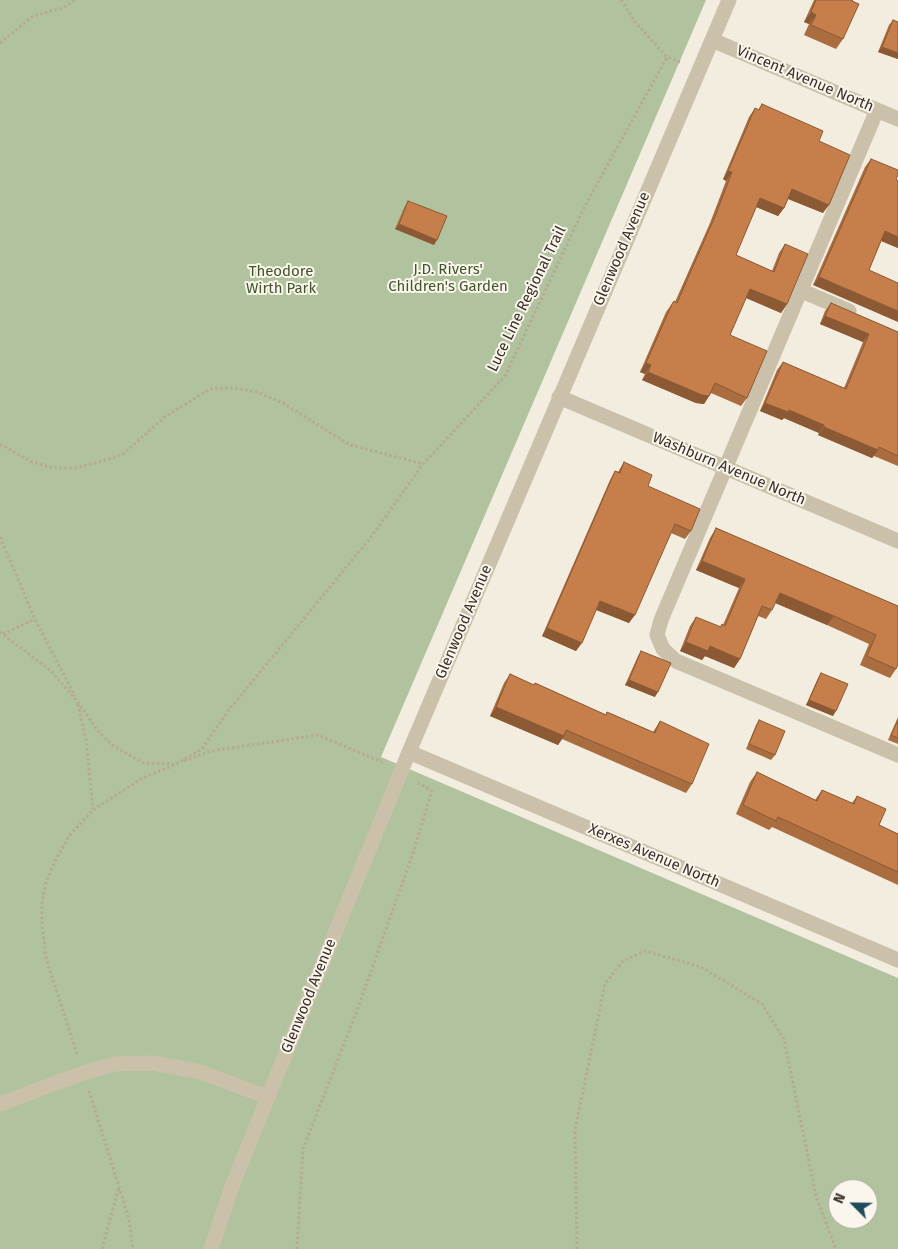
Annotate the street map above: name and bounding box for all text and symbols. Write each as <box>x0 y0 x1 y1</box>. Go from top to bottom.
street label: Vincent Avenue North <box>734 42 876 116</box>
street label: Glenwood Avenue <box>590 189 654 309</box>
street label: Luce Line Regional Trail <box>484 223 570 375</box>
park label: J.D. Rivers' Children's Garden <box>388 261 508 296</box>
park label: Theodore Wirth Park <box>246 263 316 298</box>
street label: Washburn Avenue North <box>650 429 808 509</box>
street label: Glenwood Avenue <box>432 562 496 682</box>
street label: Xerxes Avenue North <box>586 820 722 892</box>
street label: Glenwood Avenue <box>278 936 340 1056</box>
north arrow <box>828 1179 878 1229</box>
text: N <box>830 1191 849 1206</box>

